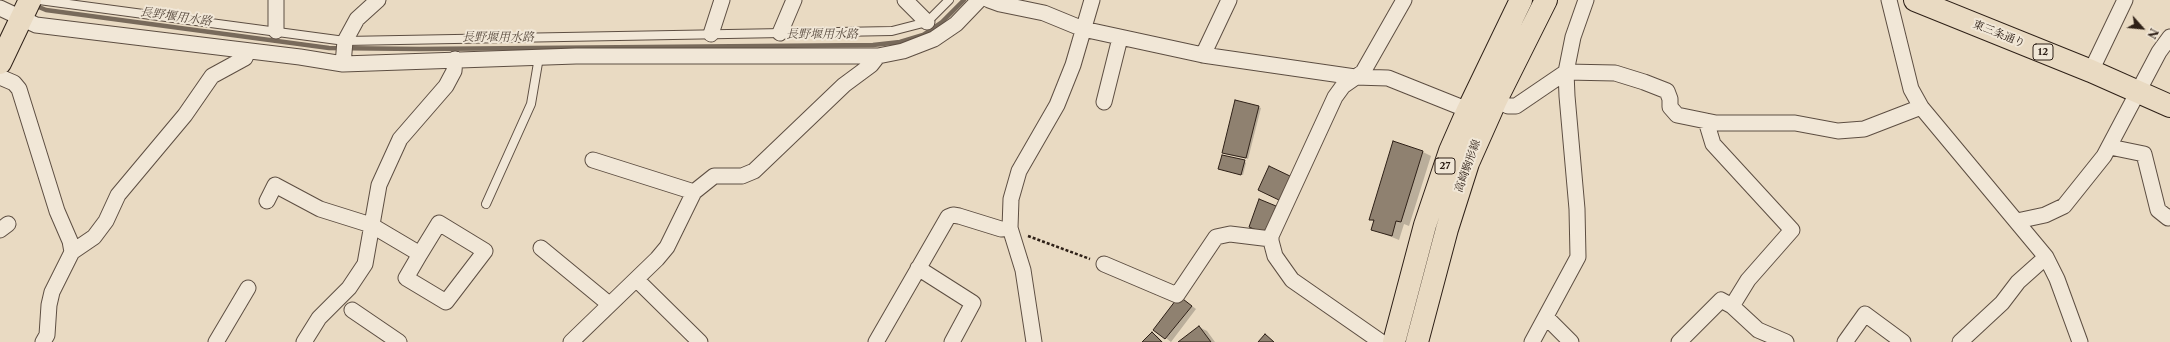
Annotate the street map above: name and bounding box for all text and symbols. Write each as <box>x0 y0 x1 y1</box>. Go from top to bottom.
water label: 長野堰用水路 <box>139 5 213 29</box>
north arrow <box>2122 8 2162 48</box>
street label: 東三条通り <box>1971 18 2027 50</box>
text: N <box>2144 26 2161 41</box>
water label: 長野堰用水路 <box>786 28 858 42</box>
water label: 長野堰用水路 <box>462 31 534 45</box>
road number: 12 <box>2033 44 2053 60</box>
street label: 高崎駒形線 <box>1452 138 1484 194</box>
road number: 27 <box>1435 158 1455 174</box>

